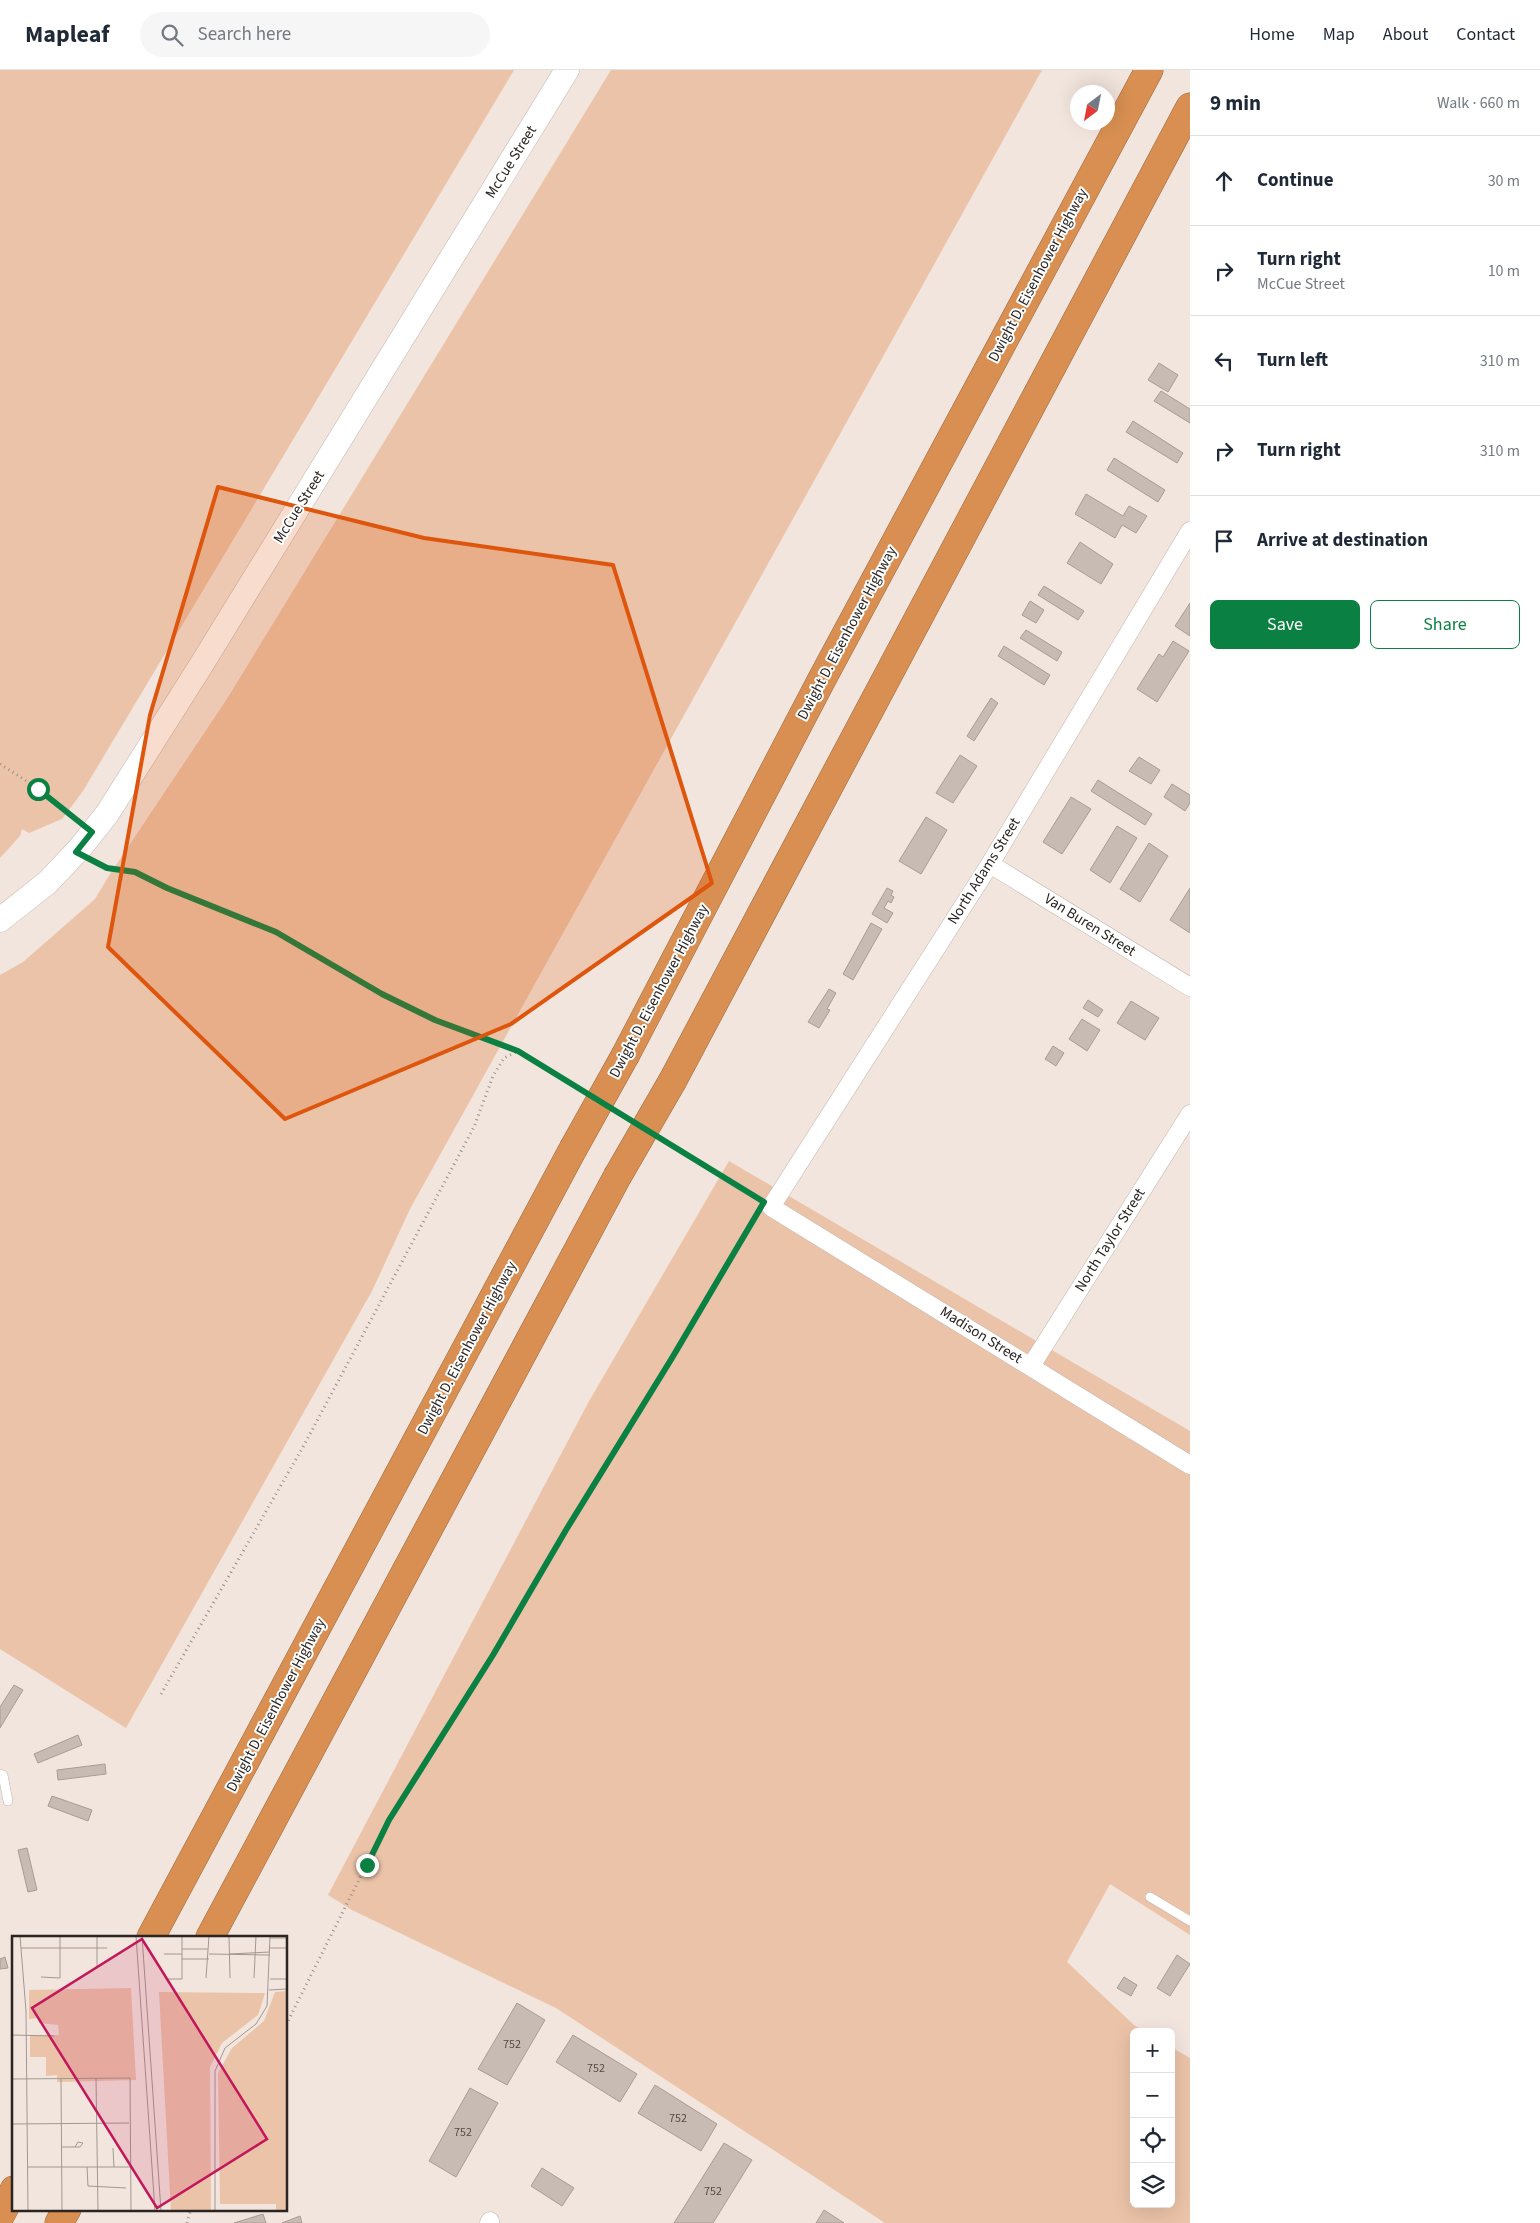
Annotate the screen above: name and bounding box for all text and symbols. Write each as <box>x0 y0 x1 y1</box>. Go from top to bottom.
search box <box>140 12 490 57</box>
text: Mapleaf <box>25 17 110 52</box>
icon: search <box>158 21 186 49</box>
text: Search here <box>198 21 291 48</box>
text: Home <box>1249 22 1295 47</box>
text: Map <box>1323 22 1355 47</box>
text: About <box>1383 22 1428 47</box>
text: Contact <box>1456 22 1515 47</box>
north arrow <box>1070 85 1115 130</box>
text: 9 min <box>1210 88 1261 118</box>
text: Walk · 660 m <box>1437 92 1520 114</box>
street label: McCue Street <box>480 122 542 202</box>
icon: ahead <box>1210 167 1238 195</box>
text: Continue <box>1257 167 1334 194</box>
text: 30 m <box>1488 170 1520 192</box>
street label: Dwight D. Eisenhower Highway <box>983 184 1093 366</box>
text: Turn right <box>1257 246 1341 273</box>
icon: right <box>1210 257 1238 285</box>
text: 10 m <box>1488 260 1520 282</box>
text: McCue Street <box>1257 273 1345 295</box>
icon: left <box>1210 347 1238 375</box>
text: Turn left <box>1257 347 1328 374</box>
text: 310 m <box>1480 350 1520 372</box>
icon: right <box>1210 437 1238 465</box>
text: Turn right <box>1257 437 1341 464</box>
text: 310 m <box>1480 440 1520 462</box>
street label: McCue Street <box>268 467 330 547</box>
icon: arrive <box>1210 527 1238 555</box>
text: Arrive at destination <box>1257 527 1428 554</box>
street label: Dwight D. Eisenhower Highway <box>792 542 902 724</box>
button: Save <box>1210 600 1360 649</box>
button: Share <box>1370 600 1520 649</box>
route start <box>27 778 50 801</box>
street label: North Adams Street <box>943 813 1025 929</box>
street label: Van Buren Street <box>1040 888 1140 962</box>
street label: Dwight D. Eisenhower Highway <box>604 900 714 1082</box>
street label: North Taylor Street <box>1070 1184 1150 1296</box>
street label: Dwight D. Eisenhower Highway <box>412 1257 522 1439</box>
street label: Madison Street <box>936 1301 1026 1369</box>
street label: Dwight D. Eisenhower Highway <box>221 1614 331 1796</box>
route end <box>356 1854 379 1877</box>
inset map <box>12 1936 288 2210</box>
map controls <box>1130 2028 1175 2208</box>
button: + <box>1130 2028 1175 2073</box>
house number: 752 <box>503 2036 521 2053</box>
house number: 752 <box>587 2060 605 2077</box>
button: − <box>1130 2073 1175 2118</box>
house number: 752 <box>669 2110 687 2127</box>
button: locate <box>1130 2118 1175 2163</box>
house number: 752 <box>454 2124 472 2141</box>
button: layers <box>1130 2163 1175 2208</box>
house number: 752 <box>704 2183 722 2200</box>

